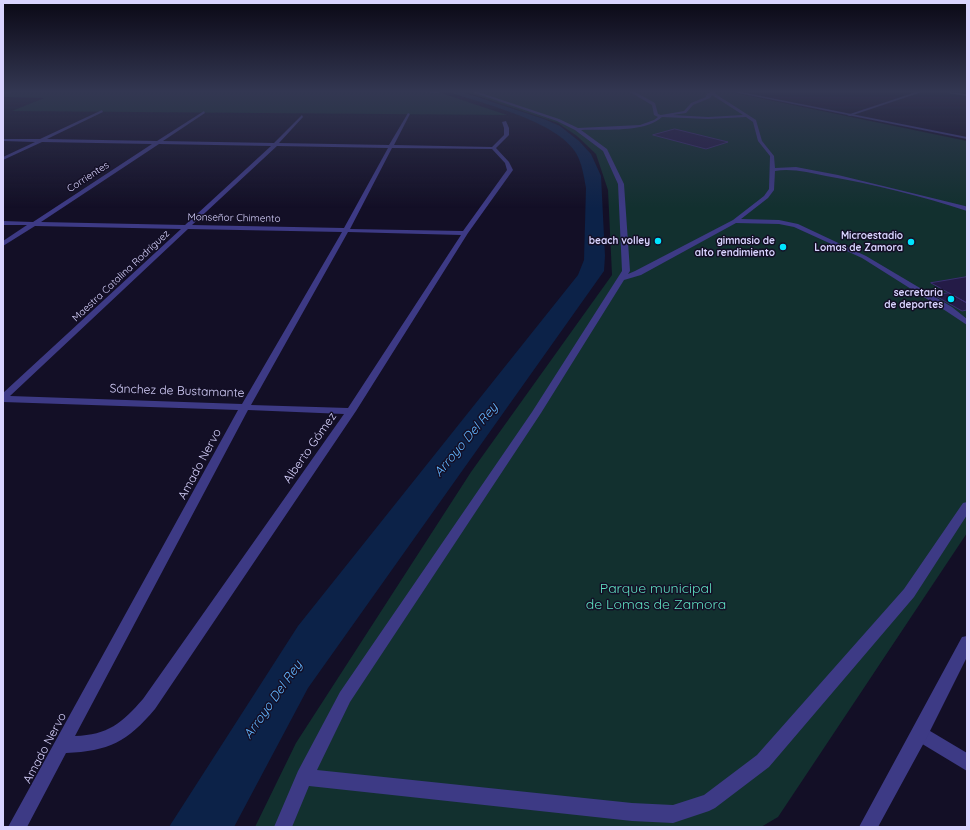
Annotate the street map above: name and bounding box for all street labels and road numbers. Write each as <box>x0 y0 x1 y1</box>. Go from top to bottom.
street label: Corrientes <box>65 159 111 195</box>
street label: Monseñor Chimento <box>187 211 281 225</box>
street label: Maestra Catalina Rodríguez <box>70 228 172 324</box>
street label: Sánchez de Bustamante <box>109 381 245 401</box>
street label: Alberto Gómez <box>280 410 340 486</box>
street label: Amado Nervo <box>175 426 225 502</box>
street label: Amado Nervo <box>20 710 70 786</box>

